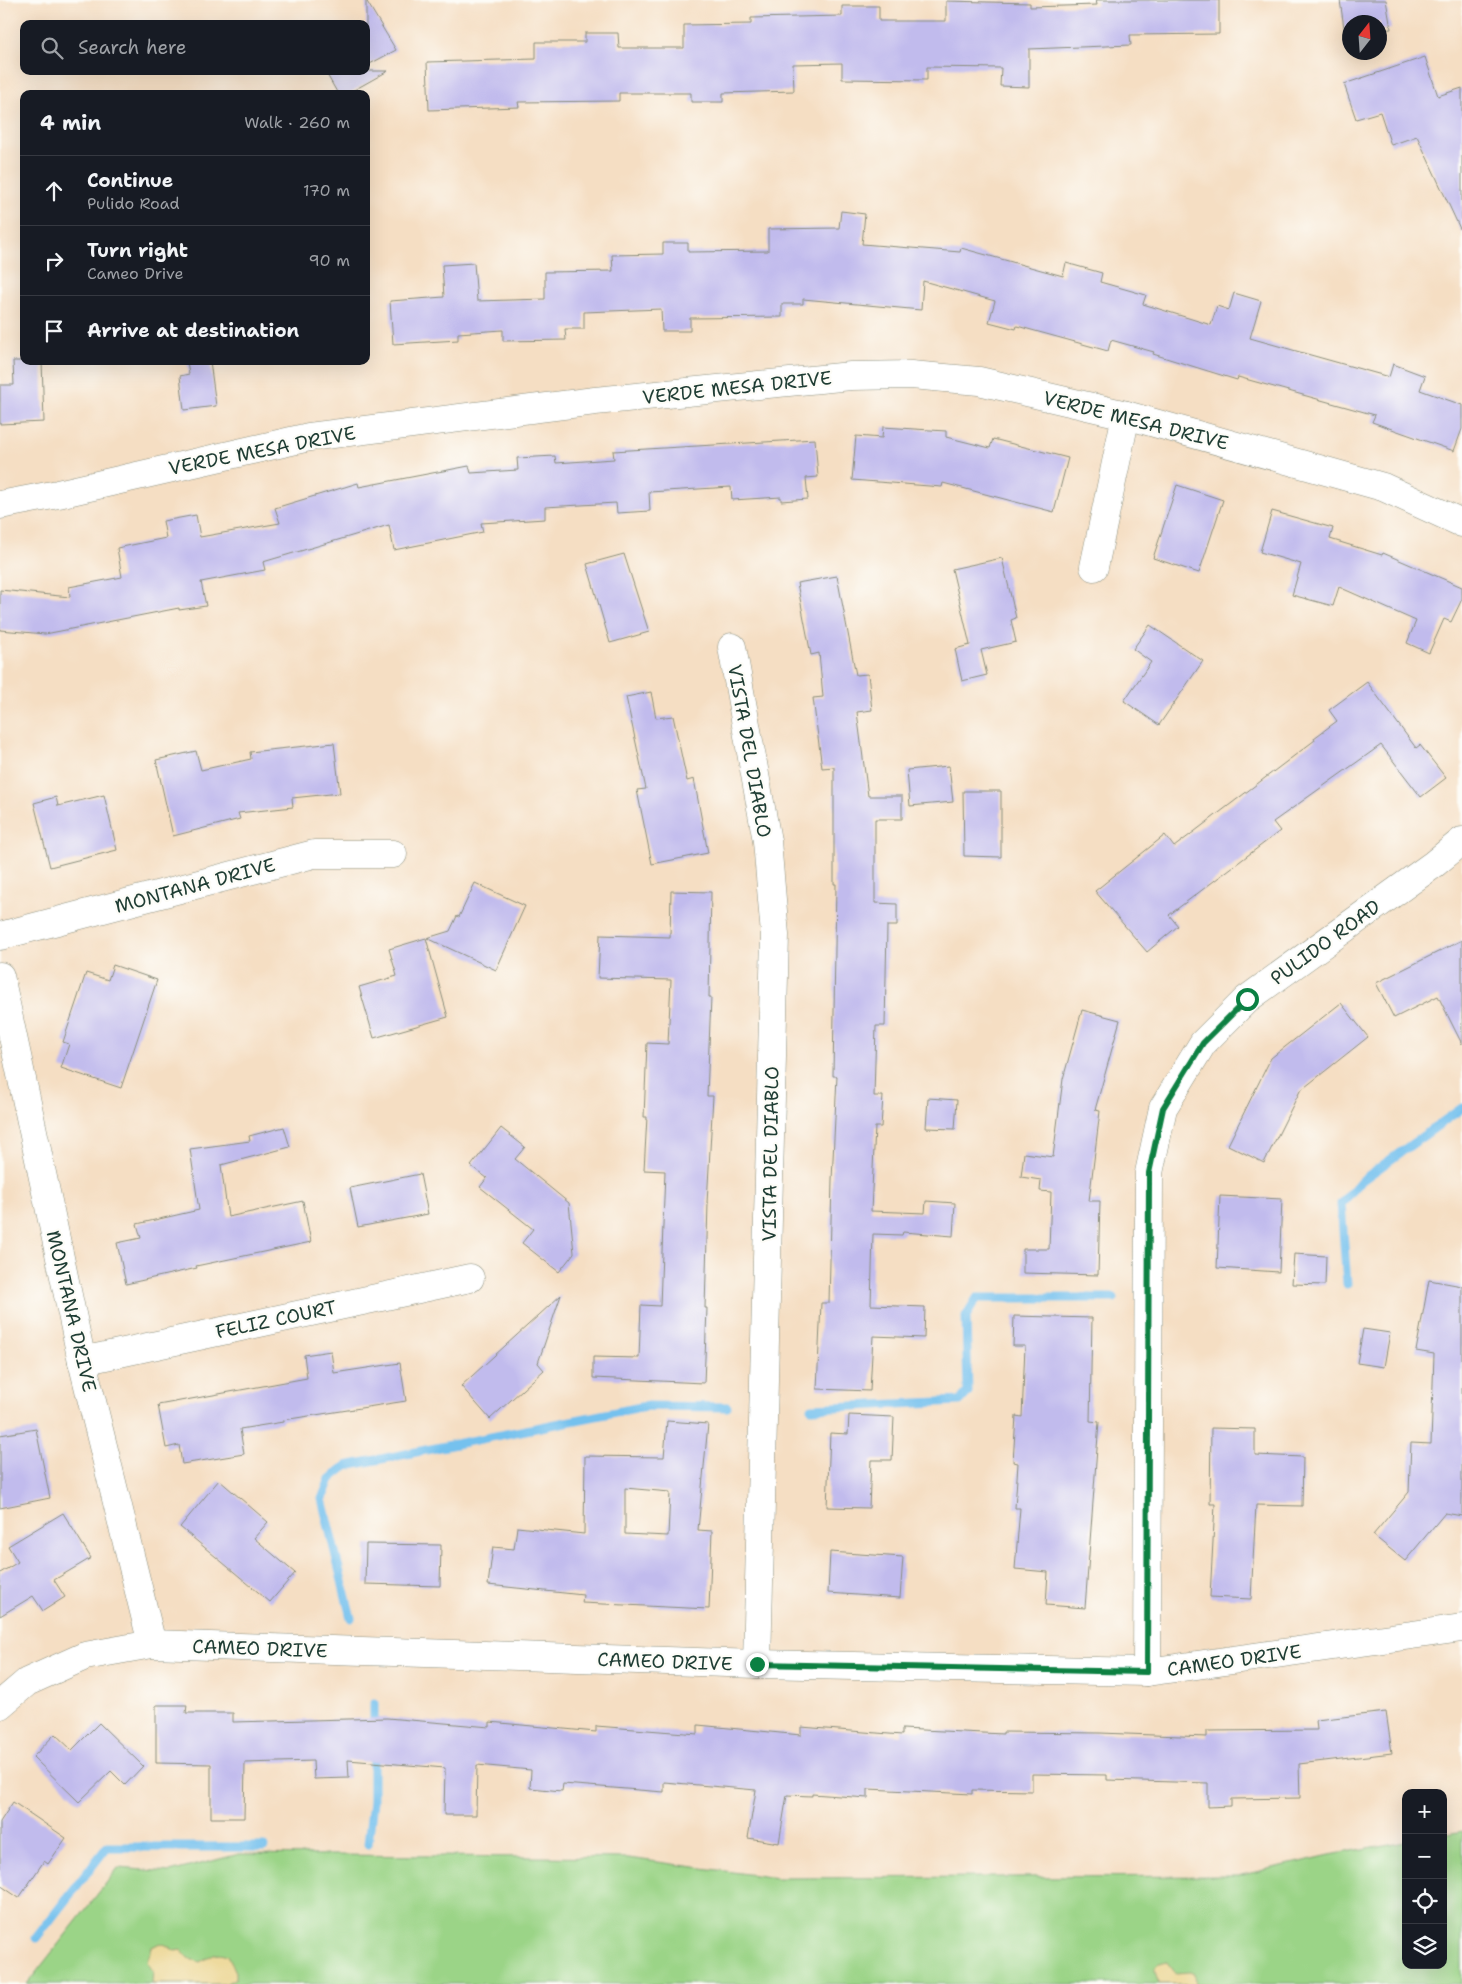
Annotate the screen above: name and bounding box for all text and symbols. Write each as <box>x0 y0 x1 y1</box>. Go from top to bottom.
north arrow <box>1342 15 1387 60</box>
search box <box>20 20 370 75</box>
icon: search <box>38 34 66 62</box>
text: Search here <box>78 35 187 60</box>
text: 4 min <box>40 109 101 137</box>
text: Walk · 260 m <box>244 112 350 133</box>
text: Continue <box>87 168 173 193</box>
icon: ahead <box>40 177 68 205</box>
text: 170 m <box>303 180 350 201</box>
text: Pulido Road <box>87 193 180 214</box>
text: Turn right <box>87 238 188 263</box>
icon: right <box>40 247 68 275</box>
text: 90 m <box>309 250 350 271</box>
text: Cameo Drive <box>87 263 184 284</box>
icon: arrive <box>40 317 68 345</box>
text: Arrive at destination <box>87 318 299 343</box>
street label: VERDE MESA DRIVE <box>641 365 833 410</box>
street label: VERDE MESA DRIVE <box>1041 385 1231 456</box>
street label: VERDE MESA DRIVE <box>166 420 358 481</box>
street label: VISTA DEL DIABLO <box>722 663 777 840</box>
street label: MONTANA DRIVE <box>112 852 278 919</box>
street label: PULIDO ROAD <box>1265 894 1385 991</box>
route start <box>1236 988 1259 1011</box>
street label: VISTA DEL DIABLO <box>756 1066 785 1242</box>
street label: MONTANA DRIVE <box>41 1228 102 1394</box>
street label: FELIZ COURT <box>213 1294 339 1344</box>
street label: CAMEO DRIVE <box>192 1634 328 1663</box>
street label: CAMEO DRIVE <box>1165 1639 1303 1682</box>
street label: CAMEO DRIVE <box>597 1647 733 1676</box>
route end <box>746 1653 769 1676</box>
map controls <box>1402 1789 1447 1969</box>
button: + <box>1402 1789 1447 1834</box>
button: − <box>1402 1834 1447 1879</box>
button: locate <box>1402 1879 1447 1924</box>
button: layers <box>1402 1924 1447 1969</box>

